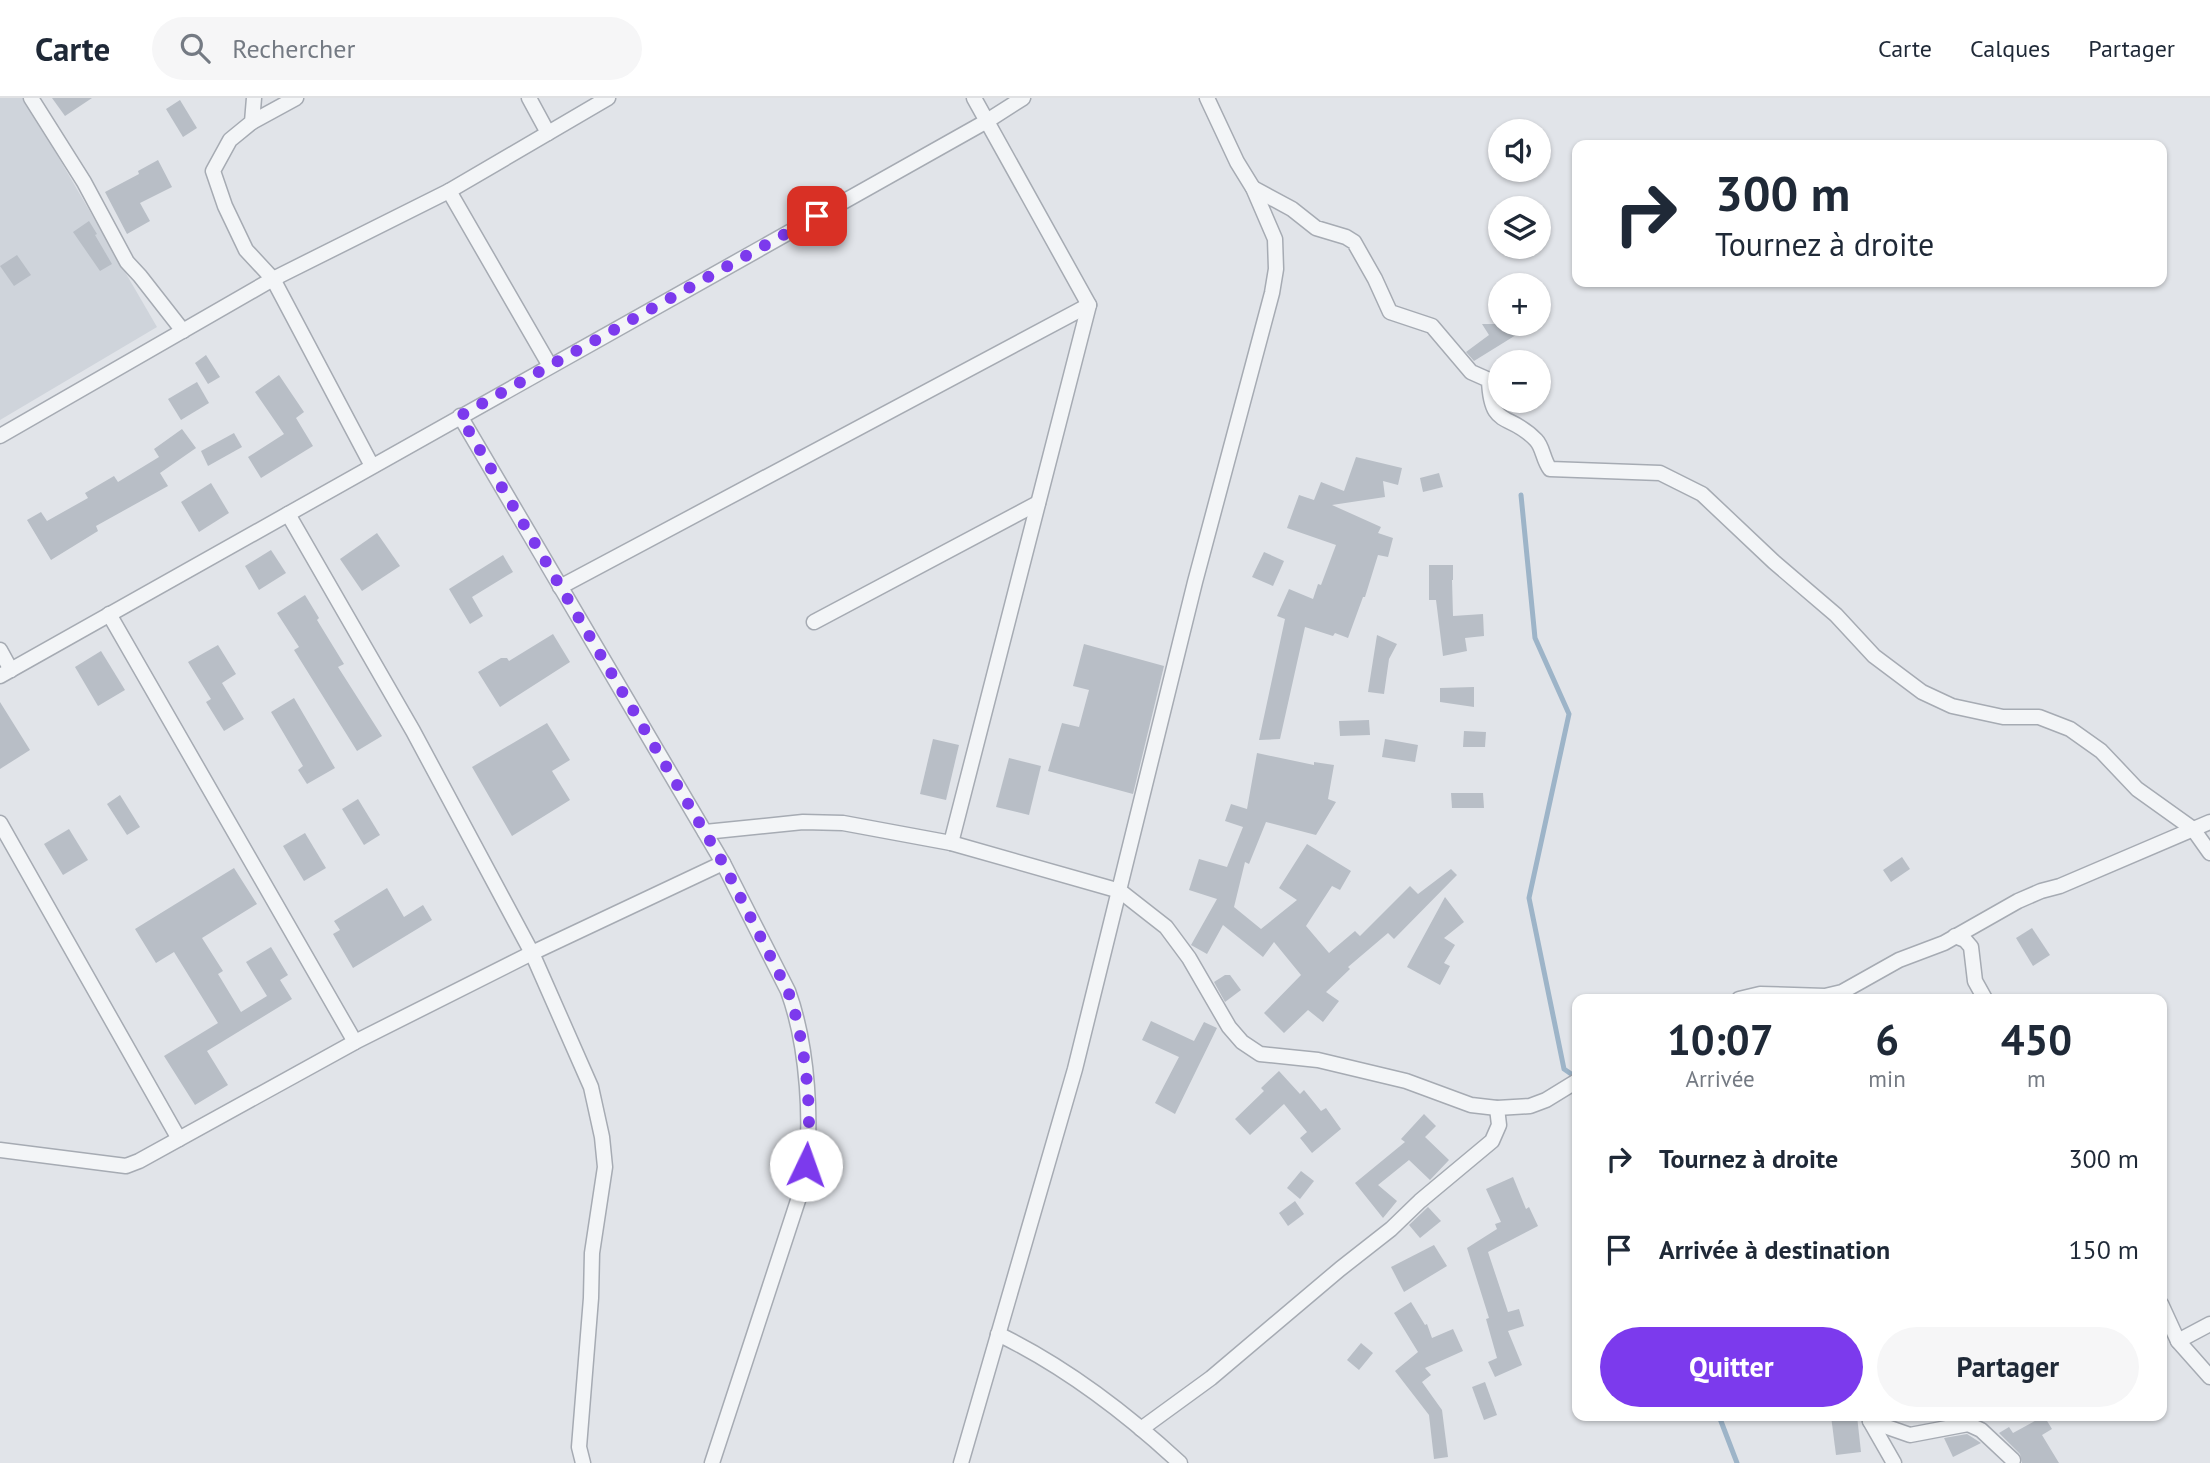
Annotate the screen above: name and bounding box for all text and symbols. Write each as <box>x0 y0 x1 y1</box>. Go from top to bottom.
search box <box>152 17 642 80</box>
text: Carte <box>35 27 110 70</box>
icon: search <box>176 29 214 67</box>
text: Rechercher <box>232 32 355 65</box>
text: Carte <box>1878 33 1932 64</box>
text: Calques <box>1970 33 2050 64</box>
text: Partager <box>2088 33 2175 64</box>
map controls <box>1488 119 1551 413</box>
button: sound <box>1488 119 1551 182</box>
text: 300 m <box>1715 161 1850 225</box>
icon: right <box>1600 168 1691 259</box>
pin <box>787 186 847 246</box>
button: layers <box>1488 196 1551 259</box>
icon: arrive <box>798 197 836 235</box>
text: Tournez à droite <box>1715 223 1934 265</box>
button: + <box>1488 273 1551 336</box>
button: − <box>1488 350 1551 413</box>
text: 10:07 <box>1667 1012 1773 1067</box>
text: 6 <box>1875 1012 1899 1067</box>
text: 450 <box>2001 1012 2072 1067</box>
text: Arrivée <box>1686 1064 1755 1093</box>
text: min <box>1868 1064 1906 1093</box>
text: m <box>2027 1064 2046 1093</box>
position arrow <box>769 1128 843 1202</box>
icon: right <box>1600 1140 1638 1178</box>
text: Tournez à droite <box>1659 1142 1838 1175</box>
text: 300 m <box>2068 1142 2139 1175</box>
icon: arrive <box>1600 1231 1638 1269</box>
text: Arrivée à destination <box>1659 1233 1890 1266</box>
text: 150 m <box>2068 1233 2139 1266</box>
button: Quitter <box>1600 1327 1863 1407</box>
button: Partager <box>1877 1327 2139 1407</box>

